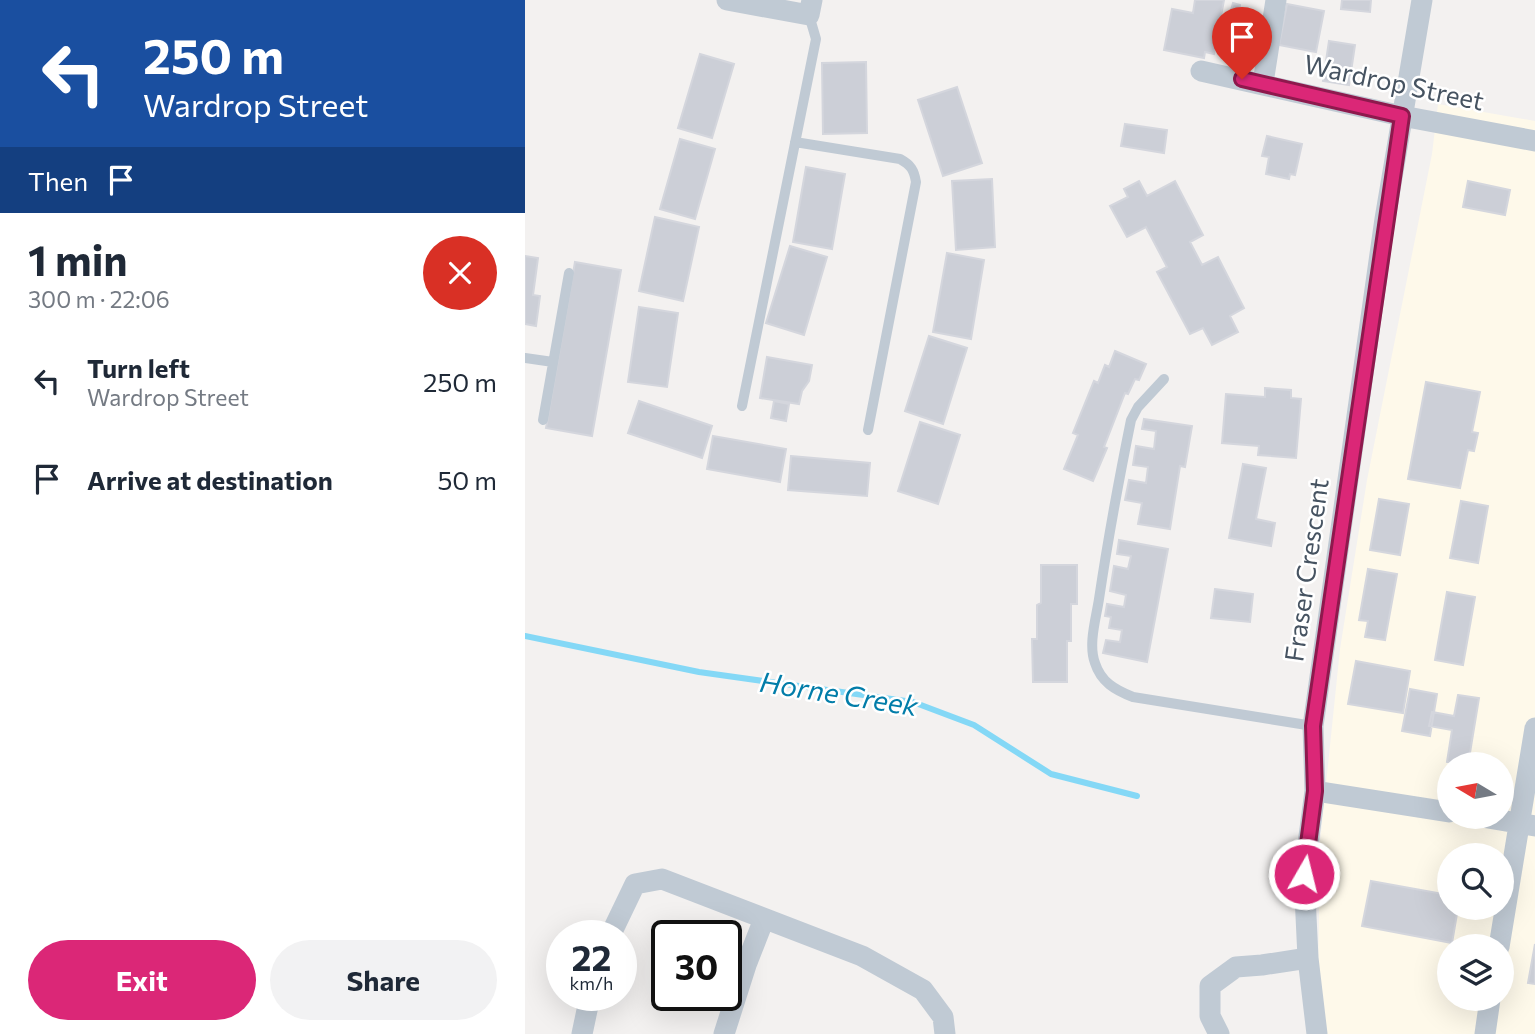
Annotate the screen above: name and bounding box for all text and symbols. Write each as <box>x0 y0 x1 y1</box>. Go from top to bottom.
pin <box>1212 7 1272 79</box>
icon: arrive <box>1223 18 1261 56</box>
text: 250 m <box>143 24 284 84</box>
icon: left <box>28 28 119 119</box>
street label: Wardrop Street <box>1302 47 1487 116</box>
text: Wardrop Street <box>143 84 368 124</box>
icon: arrive <box>102 161 140 199</box>
text: Then <box>28 165 88 196</box>
text: 1 min <box>28 233 128 285</box>
button: close <box>423 236 497 310</box>
text: 300 m · 22:06 <box>28 285 170 313</box>
text: Turn left <box>87 352 190 383</box>
icon: left <box>28 362 66 400</box>
text: 250 m <box>423 366 497 397</box>
text: Wardrop Street <box>87 383 249 411</box>
icon: arrive <box>28 460 66 498</box>
text: Arrive at destination <box>87 464 333 495</box>
text: 50 m <box>437 464 497 495</box>
street label: Fraser Crescent <box>1277 476 1334 663</box>
water label: Horne Creek <box>758 664 921 722</box>
north arrow <box>1437 752 1514 830</box>
map controls <box>1437 752 1514 1011</box>
position arrow <box>1267 837 1341 911</box>
button: search <box>1437 843 1514 920</box>
speed limit sign: 30 <box>651 920 742 1011</box>
button: layers <box>1437 934 1514 1011</box>
text: 22 <box>572 935 611 978</box>
button: Exit <box>28 940 256 1020</box>
button: Share <box>270 940 497 1020</box>
text: km/h <box>570 972 613 994</box>

